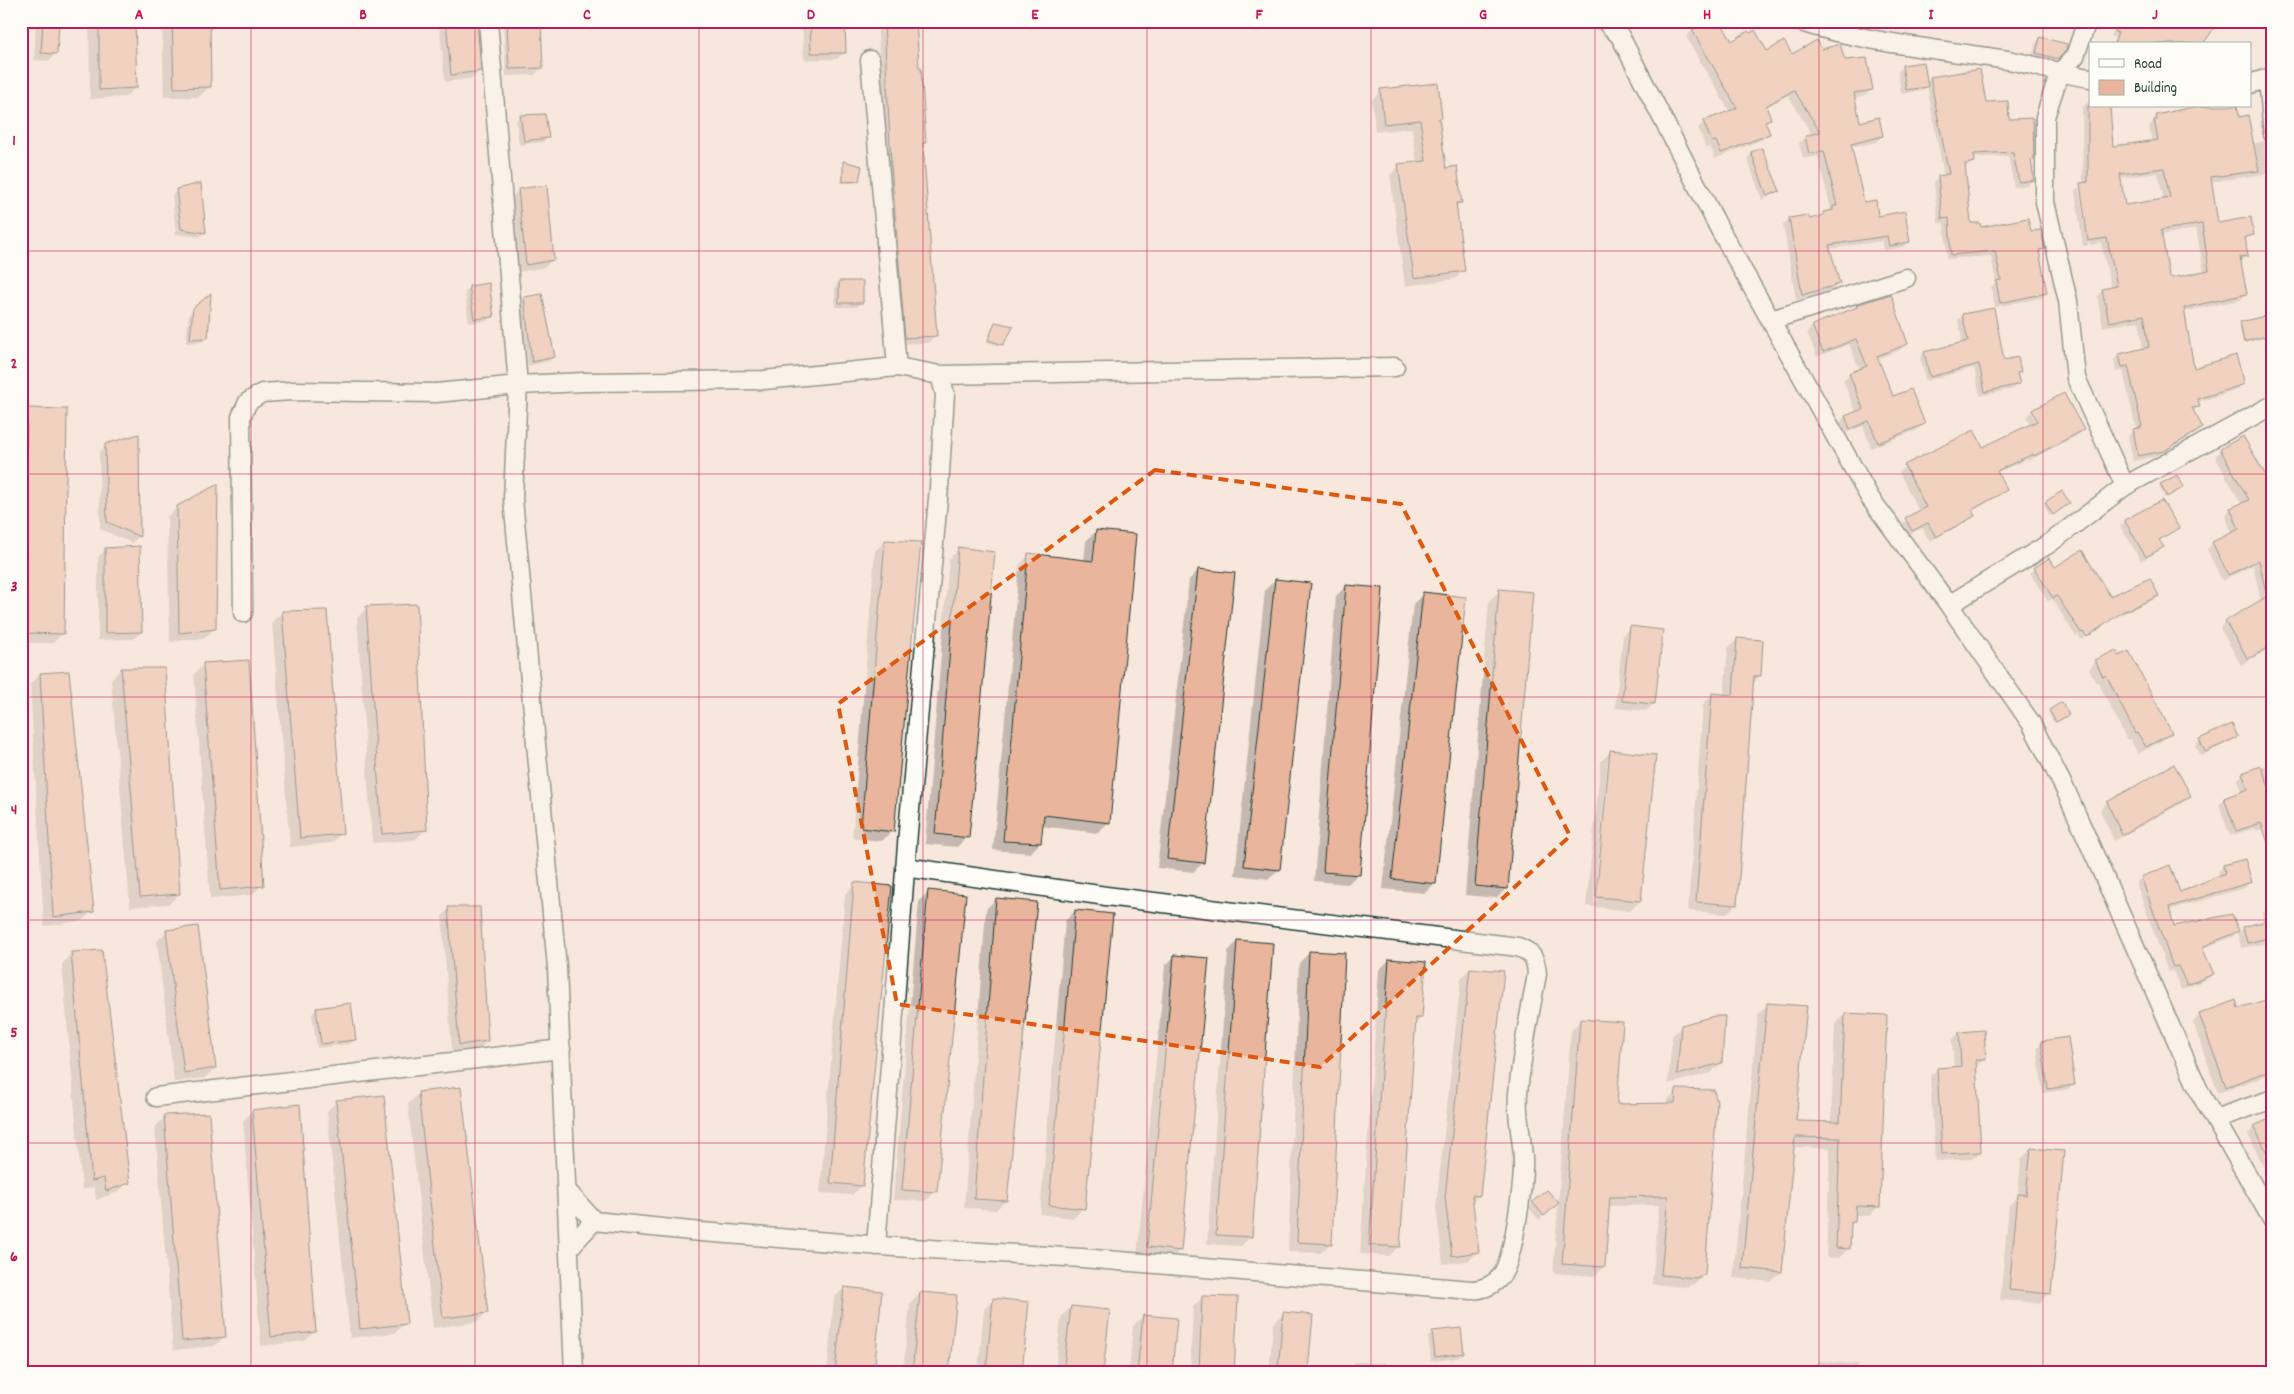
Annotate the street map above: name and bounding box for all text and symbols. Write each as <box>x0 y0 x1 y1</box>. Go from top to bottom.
text: A <box>135 4 144 27</box>
text: B <box>359 4 367 27</box>
text: C <box>583 4 591 27</box>
text: D <box>807 4 816 27</box>
text: E <box>1031 4 1039 27</box>
text: F <box>1255 4 1263 27</box>
text: G <box>1479 4 1487 27</box>
text: H <box>1703 4 1711 27</box>
text: I <box>1929 4 1935 27</box>
text: J <box>2152 4 2158 27</box>
legend <box>2089 42 2252 108</box>
text: Road <box>2134 54 2162 76</box>
text: Building <box>2134 78 2177 100</box>
text: 1 <box>12 130 16 153</box>
text: 2 <box>11 353 18 376</box>
text: 3 <box>10 576 18 599</box>
text: 4 <box>11 799 17 822</box>
text: 5 <box>10 1022 18 1045</box>
text: 6 <box>10 1246 18 1269</box>

